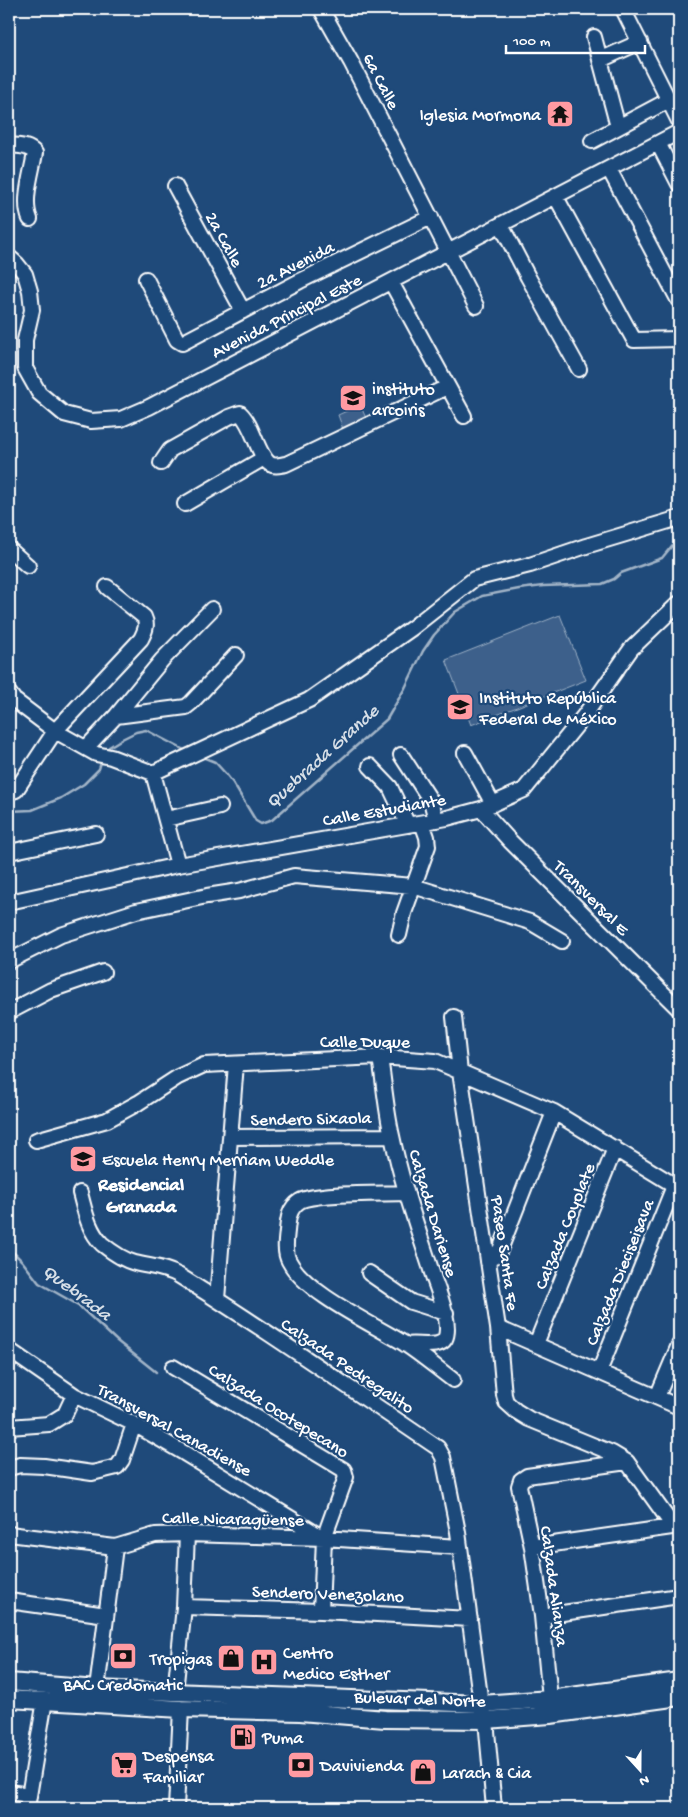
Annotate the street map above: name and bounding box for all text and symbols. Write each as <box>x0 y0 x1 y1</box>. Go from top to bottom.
scale bar <box>506 22 644 54</box>
text: 100 m <box>512 33 551 51</box>
street label: 6a Calle <box>357 50 403 114</box>
temple icon: Iglesia Mormona <box>545 99 575 129</box>
place label: Iglesia Mormona <box>420 106 542 127</box>
street label: 2a Calle <box>199 209 247 272</box>
street label: 2a Avenida <box>254 237 339 295</box>
street label: Avenida Principal Este <box>209 270 366 364</box>
place label: instituto arcoiris <box>372 380 435 422</box>
school or university icon: instituto arcoiris <box>338 383 368 413</box>
place label: Instituto República Federal de México <box>478 689 617 731</box>
school or university icon: Instituto República Federal de México <box>445 692 475 722</box>
water label: Quebrada Grande <box>262 700 386 814</box>
street label: Calle Estudiante <box>321 790 448 833</box>
street label: Transversal E <box>547 856 633 941</box>
street label: Calle Duque <box>320 1033 411 1054</box>
street label: Sendero Sixaola <box>250 1109 373 1132</box>
school or university icon: Escuela Henry Merriam Weddle <box>68 1144 98 1174</box>
street label: Calzada Dariense <box>402 1147 461 1281</box>
place label: Escuela Henry Merriam Weddle <box>102 1151 335 1172</box>
street label: Calzada Coyolate <box>531 1160 601 1293</box>
district label: Residencial Granada <box>97 1175 184 1220</box>
street label: Paseo Santa Fe <box>485 1193 522 1313</box>
street label: Calzada Dieciseisava <box>582 1196 661 1349</box>
water label: Quebrada <box>37 1260 116 1328</box>
street label: Calzada Pedregalito <box>276 1315 417 1420</box>
street label: Calzada Ocotepecano <box>204 1360 352 1464</box>
street label: Transversal Canadiense <box>92 1379 255 1483</box>
street label: Calle Nicaragüense <box>162 1509 305 1532</box>
street label: Calzada Alianza <box>534 1525 572 1649</box>
street label: Sendero Venezolano <box>251 1582 404 1609</box>
bank icon: BAC Credomatic <box>108 1641 138 1671</box>
shop icon: Tropigas <box>216 1643 246 1673</box>
place label: Centro Medico Esther <box>283 1644 391 1686</box>
hospital icon: Centro Medico Esther <box>249 1647 279 1677</box>
place label: Tropigas <box>149 1650 213 1671</box>
place label: BAC Credomatic <box>62 1676 184 1697</box>
street label: Bulevar del Norte <box>353 1688 487 1713</box>
fuel station icon: Puma <box>228 1722 258 1752</box>
place label: Puma <box>261 1729 304 1750</box>
north arrow <box>616 1744 666 1794</box>
place label: Despensa Familiar <box>142 1747 215 1789</box>
supermarket icon: Despensa Familiar <box>109 1750 139 1780</box>
bank icon: Davivienda <box>286 1750 316 1780</box>
place label: Davivienda <box>319 1757 405 1778</box>
shop icon: Larach & Cia <box>408 1757 438 1787</box>
place label: Larach & Cia <box>442 1764 532 1785</box>
text: N <box>636 1770 651 1789</box>

